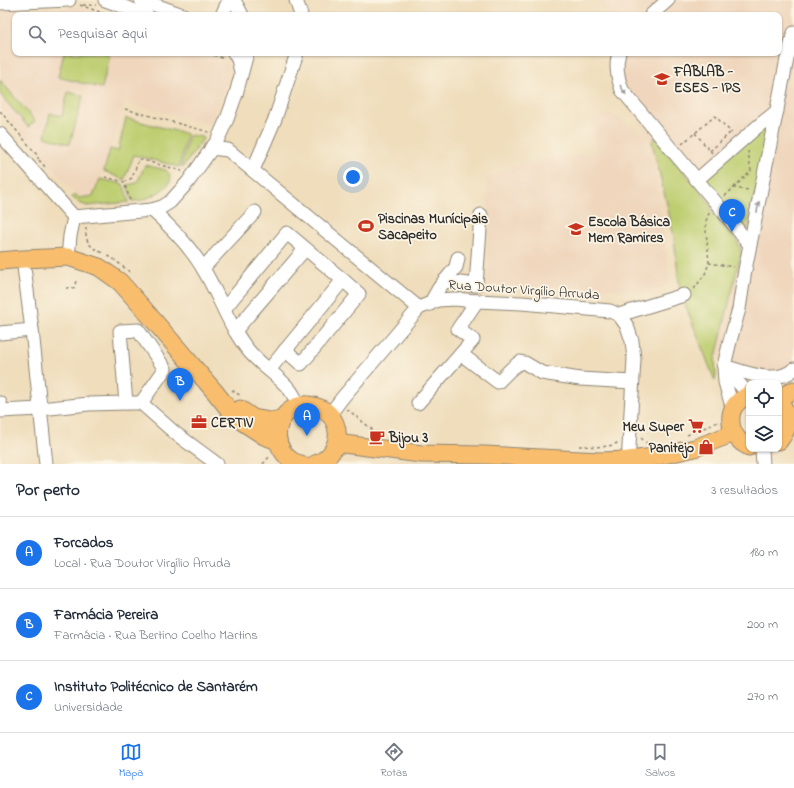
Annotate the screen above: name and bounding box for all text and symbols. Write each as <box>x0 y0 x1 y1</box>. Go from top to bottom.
search box <box>12 12 782 56</box>
icon: search <box>26 23 48 45</box>
text: Pesquisar aqui <box>58 23 147 45</box>
place label: FABLAB - ESES - IPS <box>673 62 741 99</box>
school or university icon: FABLAB - ESES - IPS <box>653 70 671 88</box>
one-way arrow <box>620 84 627 96</box>
your location <box>343 167 363 187</box>
pin: C <box>719 199 745 232</box>
one-way arrow <box>755 201 761 213</box>
place label: Piscinas Munícipais Sacapeito <box>378 209 488 246</box>
place label: Escola Básica Mem Ramires <box>588 212 670 249</box>
sports icon: Piscinas Munícipais Sacapeito <box>357 217 375 235</box>
school or university icon: Escola Básica Mem Ramires <box>567 220 585 238</box>
street label: Rua Doutor Virgílio Arruda <box>448 275 600 307</box>
pin: B <box>167 368 193 401</box>
map controls <box>746 380 782 452</box>
button: locate <box>746 380 782 416</box>
pin: A <box>294 403 320 436</box>
office icon: CERTIV <box>190 413 208 431</box>
place label: CERTIV <box>211 413 253 434</box>
button: layers <box>746 416 782 452</box>
place label: Meu Super <box>623 417 685 438</box>
supermarket icon: Meu Super <box>687 417 705 435</box>
cafe icon: Bijou 3 <box>368 428 386 446</box>
place label: Bijou 3 <box>388 428 428 449</box>
place label: Panitejo <box>649 438 694 459</box>
shop icon: Panitejo <box>697 438 715 456</box>
text: Por perto <box>16 478 80 503</box>
text: 3 resultados <box>711 481 778 500</box>
text: Forcados <box>54 532 113 554</box>
text: A <box>25 543 33 562</box>
text: 180 m <box>750 543 778 562</box>
text: Local · Rua Doutor Virgílio Arruda <box>54 554 230 573</box>
text: Farmácia Pereira <box>54 604 158 626</box>
text: B <box>25 615 33 634</box>
text: 200 m <box>747 615 778 634</box>
text: Farmácia · Rua Bertino Coelho Martins <box>54 626 258 645</box>
text: Instituto Politécnico de Santarém <box>54 676 258 698</box>
text: C <box>25 687 33 706</box>
text: 270 m <box>747 687 778 706</box>
text: Universidade <box>54 698 123 717</box>
tab: Mapa <box>119 741 143 781</box>
tab: Rotas <box>381 741 408 781</box>
tab: Salvos <box>645 741 675 781</box>

